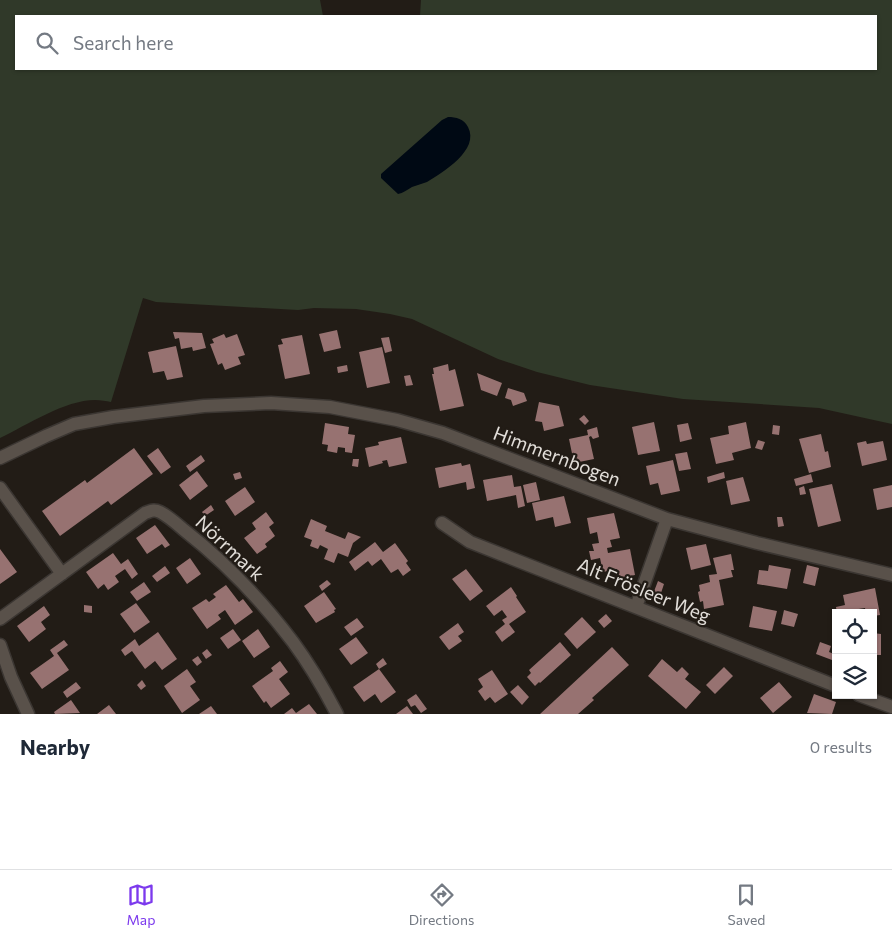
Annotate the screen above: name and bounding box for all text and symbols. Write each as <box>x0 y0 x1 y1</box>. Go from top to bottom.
search box <box>15 15 877 70</box>
icon: search <box>33 29 61 57</box>
text: Search here <box>73 31 173 54</box>
street label: Himmernbogen <box>490 421 624 490</box>
street label: Nörrmark <box>191 510 269 585</box>
street label: Alt Frösleer Weg <box>574 552 714 627</box>
map controls <box>832 609 877 699</box>
button: locate <box>832 609 877 654</box>
button: layers <box>832 654 877 699</box>
text: Nearby <box>20 734 90 759</box>
text: 0 results <box>810 737 872 756</box>
tab: Map <box>127 881 155 928</box>
tab: Directions <box>409 881 474 928</box>
tab: Saved <box>728 881 765 928</box>

